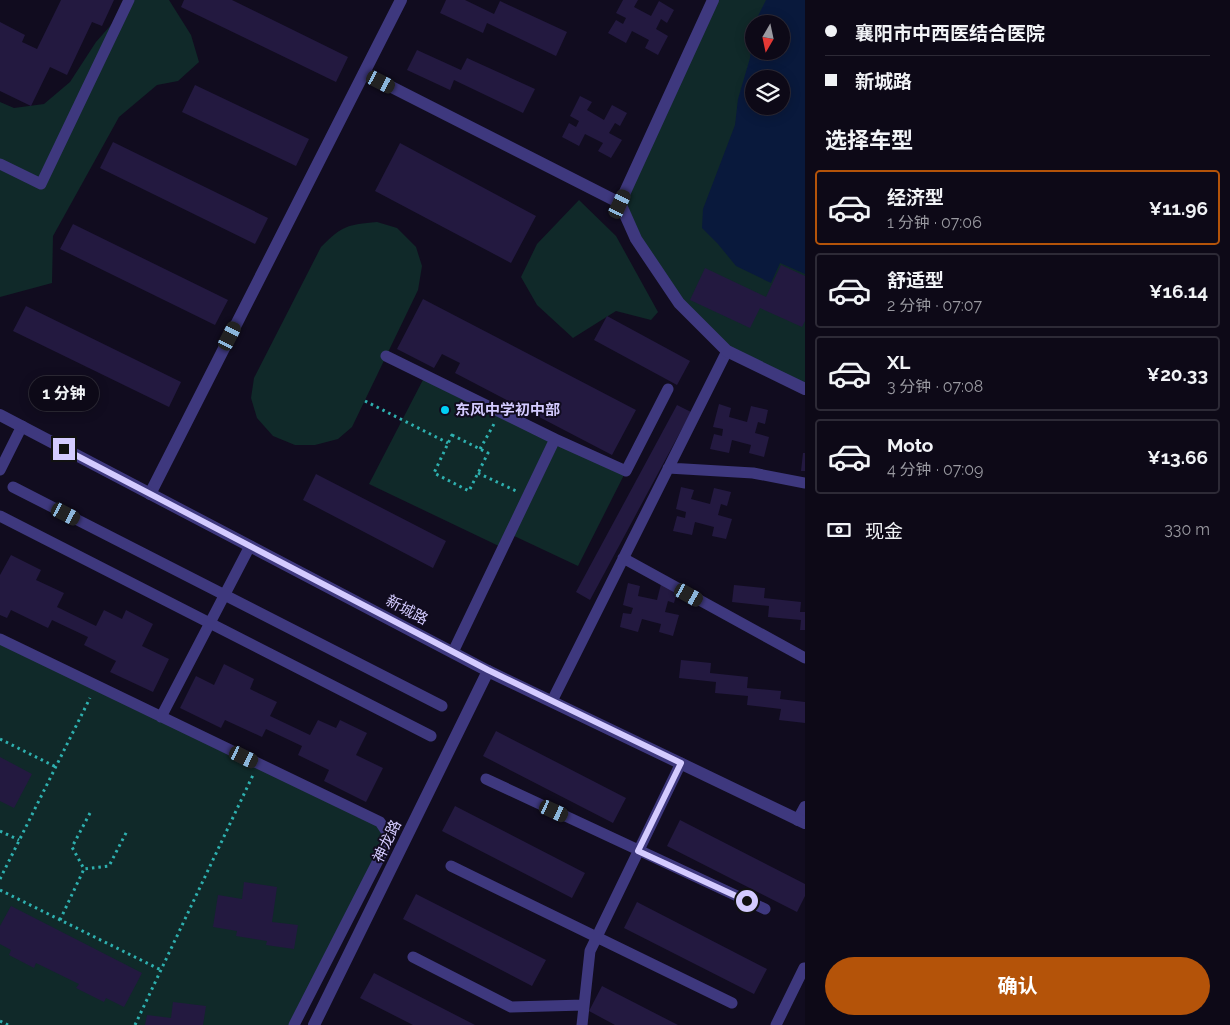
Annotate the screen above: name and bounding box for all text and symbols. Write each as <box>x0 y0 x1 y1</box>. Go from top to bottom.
north arrow <box>745 15 790 60</box>
map controls <box>745 15 790 115</box>
text: 襄阳市中西医结合医院 <box>855 22 1045 44</box>
car <box>364 69 397 95</box>
button: layers <box>745 70 790 115</box>
text: 新城路 <box>855 70 912 92</box>
text: 选择车型 <box>825 127 913 153</box>
icon: car <box>827 185 872 230</box>
text: 经济型 <box>887 186 944 208</box>
car <box>606 187 633 221</box>
text: ¥11.96 <box>1149 197 1208 219</box>
text: 1 分钟 · 07:06 <box>887 213 982 232</box>
icon: car <box>827 268 872 313</box>
text: 舒适型 <box>887 269 944 291</box>
text: ¥16.14 <box>1149 280 1208 302</box>
text: 2 分钟 · 07:07 <box>887 296 982 315</box>
car <box>216 319 243 353</box>
icon: car <box>827 351 872 396</box>
text: XL <box>887 351 910 373</box>
text: ¥20.33 <box>1147 363 1208 385</box>
callout: 1 分钟 <box>29 376 99 412</box>
text: 3 分钟 · 07:08 <box>887 377 983 396</box>
text: 1 分钟 <box>42 384 86 403</box>
place label: 东风中学初中部 <box>455 401 560 419</box>
marker: 东风中学初中部 <box>439 404 451 416</box>
icon: car <box>827 434 872 479</box>
text: Moto <box>887 434 933 456</box>
route end <box>53 438 75 460</box>
text: ¥13.66 <box>1147 446 1208 468</box>
text: 4 分钟 · 07:09 <box>887 460 983 479</box>
car <box>49 501 82 527</box>
icon: cash <box>825 516 853 544</box>
text: 现金 <box>865 520 903 542</box>
text: 330 m <box>1164 520 1210 539</box>
car <box>672 581 705 609</box>
street label: 新城路 <box>383 591 431 629</box>
car <box>227 744 260 770</box>
car <box>537 798 570 824</box>
street label: 神龙路 <box>369 817 405 865</box>
route start <box>736 890 758 912</box>
button: 确认 <box>825 957 1210 1015</box>

